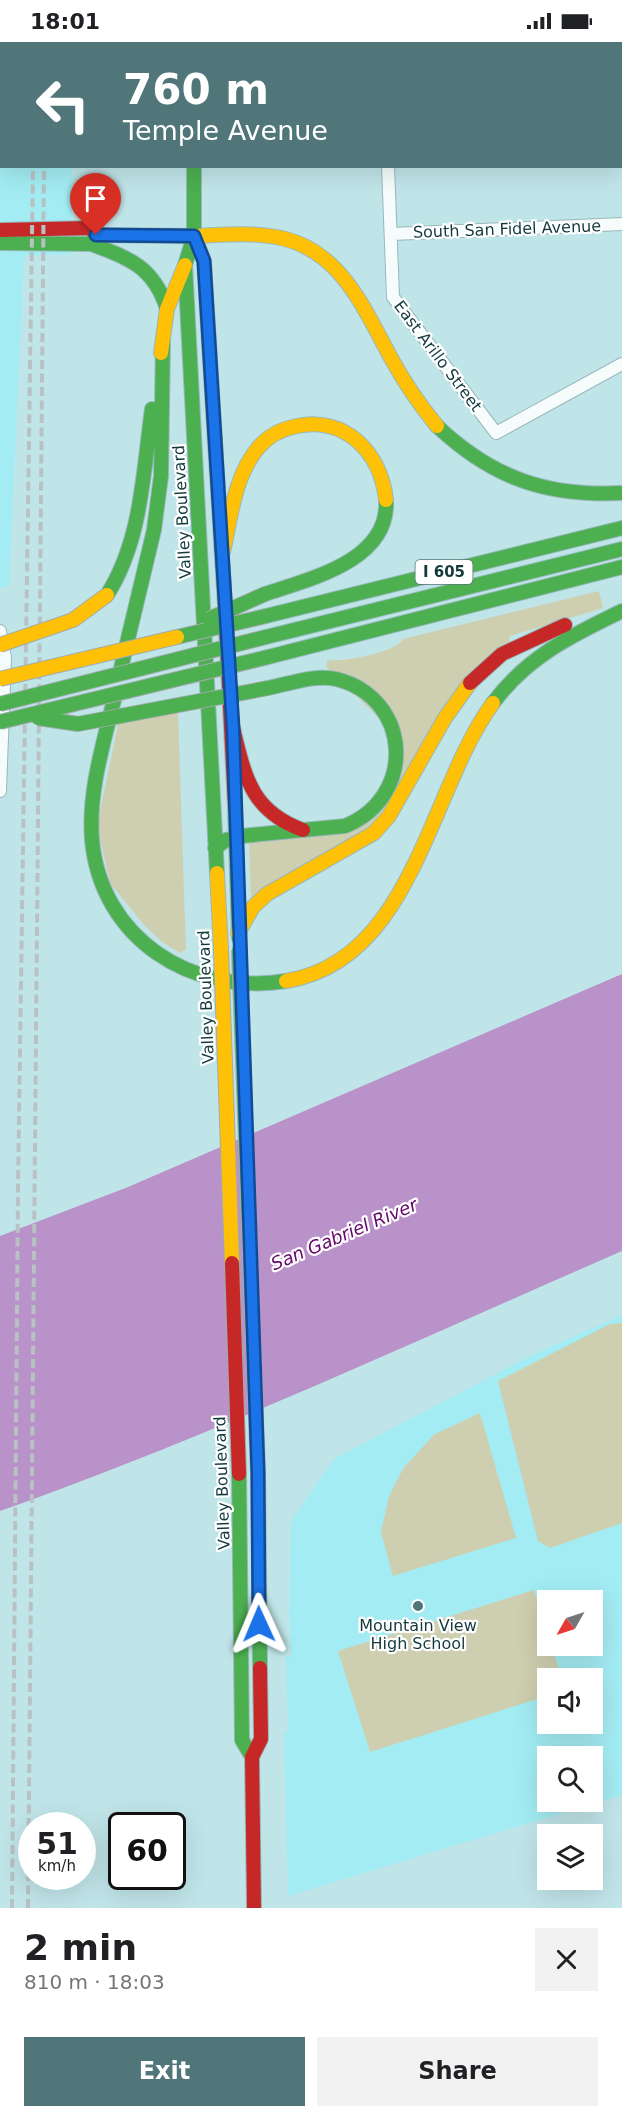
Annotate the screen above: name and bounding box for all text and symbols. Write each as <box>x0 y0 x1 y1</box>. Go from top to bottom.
text: 18:01 <box>30 9 100 34</box>
text: 760 m <box>123 65 269 114</box>
icon: left <box>24 66 102 144</box>
text: Temple Avenue <box>123 115 328 146</box>
pin <box>70 173 121 235</box>
icon: arrive <box>79 182 112 215</box>
street label: South San Fidel Avenue <box>413 216 601 242</box>
street label: East Arillo Street <box>390 297 486 415</box>
street label: Valley Boulevard <box>169 445 195 579</box>
road number: I 605 <box>416 560 472 584</box>
street label: Valley Boulevard <box>194 930 218 1064</box>
water label: San Gabriel River <box>268 1193 422 1274</box>
street label: Valley Boulevard <box>210 1416 234 1550</box>
north arrow <box>537 1590 603 1656</box>
map controls <box>537 1590 603 1890</box>
position arrow <box>227 1592 291 1656</box>
marker: Mountain View High School <box>411 1599 425 1613</box>
place label: Mountain View High School <box>359 1616 477 1653</box>
button: sound <box>537 1668 603 1734</box>
button: search <box>537 1746 603 1812</box>
speed limit sign: 60 <box>108 1812 186 1890</box>
button: layers <box>537 1824 603 1890</box>
text: 51 <box>36 1826 78 1861</box>
text: km/h <box>38 1857 76 1875</box>
text: 2 min <box>24 1927 137 1968</box>
button: close <box>535 1928 598 1991</box>
text: 810 m · 18:03 <box>24 1970 165 1994</box>
button: Exit <box>24 2037 305 2106</box>
button: Share <box>317 2037 598 2106</box>

